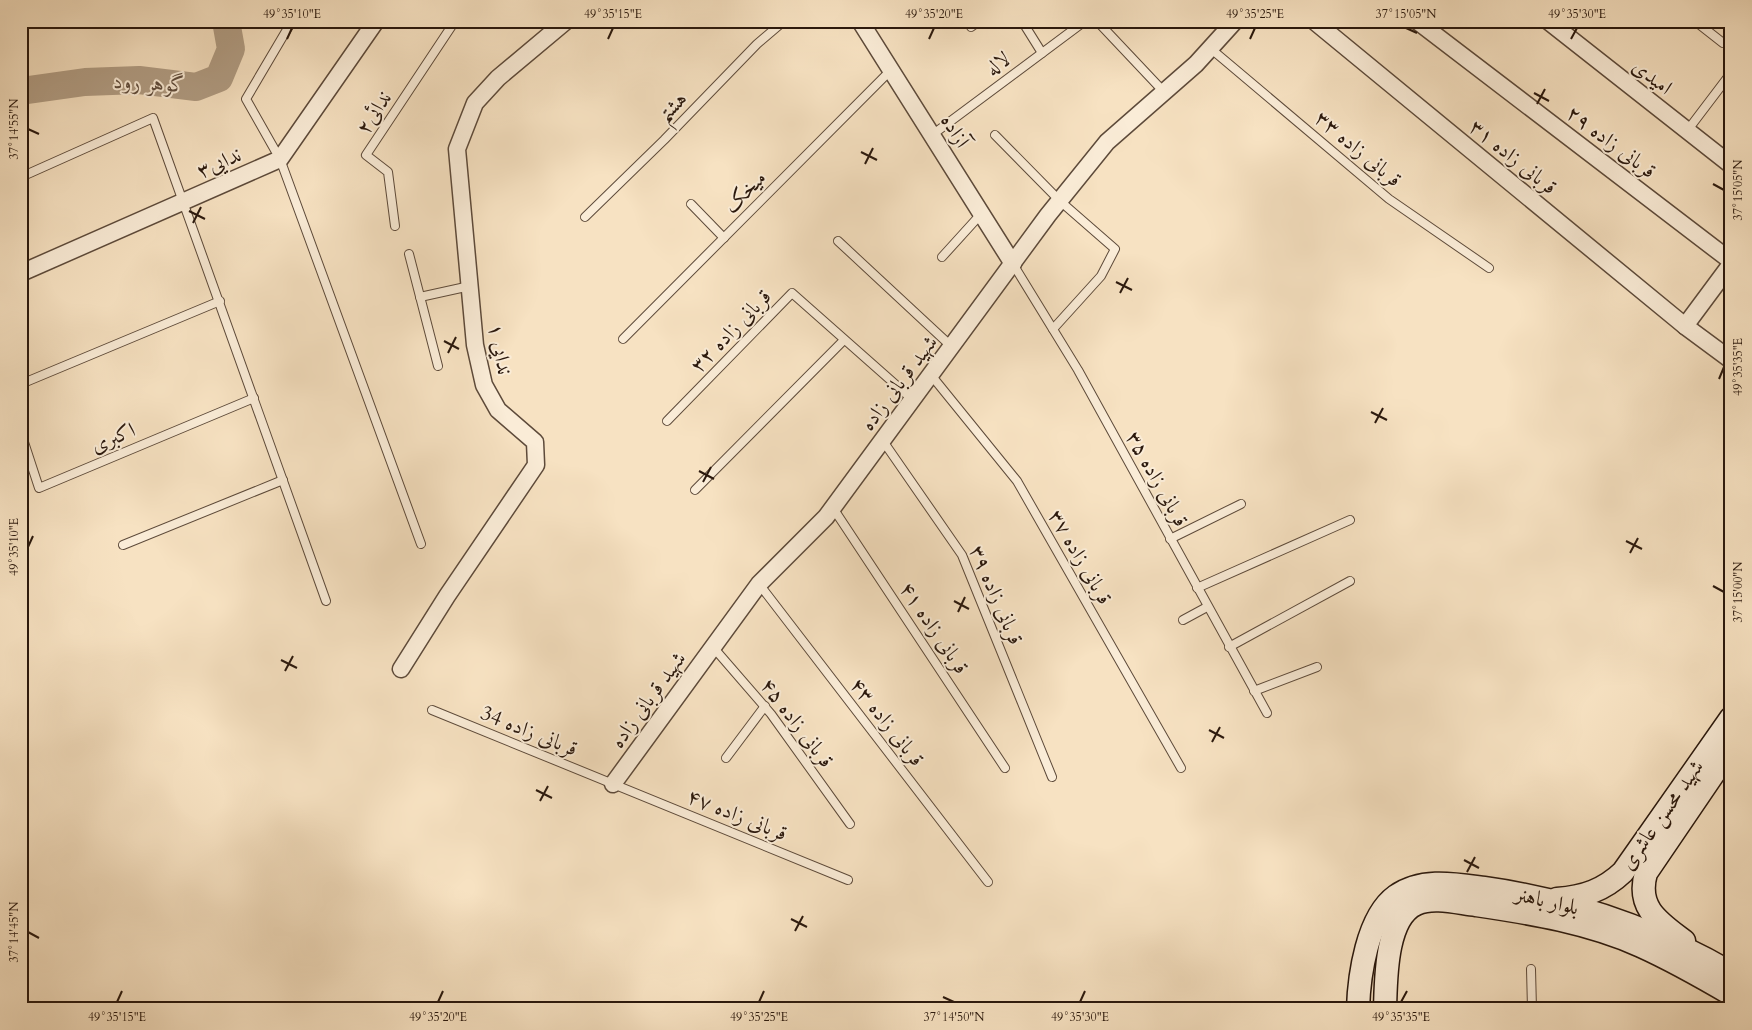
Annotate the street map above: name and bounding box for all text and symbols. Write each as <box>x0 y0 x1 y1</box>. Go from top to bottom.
text: 49°35'10"E <box>263 6 321 22</box>
text: 49°35'15"E <box>584 6 642 22</box>
text: 49°35'20"E <box>905 6 963 22</box>
text: 49°35'25"E <box>1226 6 1284 22</box>
text: 37°15'05"N <box>1376 6 1437 22</box>
text: 49°35'30"E <box>1548 6 1606 22</box>
street label: لاله <box>979 45 1017 83</box>
street label: امیدی <box>1626 52 1678 102</box>
water label: گوهر رود <box>113 66 187 100</box>
street label: هشتم <box>650 85 698 133</box>
street label: ندائی۲ <box>349 86 399 140</box>
text: 37°14'55"N <box>6 98 22 159</box>
street label: قربانی زاده ۲۹ <box>1560 99 1662 185</box>
street label: قربانی زاده ۳۳ <box>1308 104 1408 194</box>
street label: آزاده <box>934 109 978 155</box>
street label: قربانی زاده ۳۱ <box>1463 113 1563 201</box>
street label: ندایی۳ <box>192 140 246 186</box>
text: 37°15'05"N <box>1730 159 1746 220</box>
street label: میخک <box>717 164 773 220</box>
street label: قربانی زاده ۳۲ <box>684 283 778 379</box>
street label: ندایی ۱ <box>481 321 519 377</box>
street label: شهید قربانی زاده <box>854 329 944 437</box>
text: 49°35'35"E <box>1730 338 1746 396</box>
street label: اکبری <box>86 416 140 460</box>
street label: قربانی زاده ۳۵ <box>1119 426 1195 532</box>
street label: قربانی زاده ۳۷ <box>1041 504 1119 610</box>
text: 49°35'10"E <box>6 518 22 576</box>
street label: قربانی زاده ۳۹ <box>962 541 1030 649</box>
text: 37°15'00"N <box>1730 561 1746 622</box>
street label: قربانی زاده ۴۱ <box>893 576 975 680</box>
street label: شهید قربانی زاده <box>603 646 693 754</box>
street label: قربانی زاده ۴۵ <box>754 672 840 774</box>
street label: قربانی زاده ۴۳ <box>843 672 931 772</box>
street label: قربانی زاده 34 <box>476 698 582 764</box>
street label: شهید محسن عاشری <box>1613 754 1711 876</box>
street label: قربانی زاده ۴۷ <box>683 782 791 848</box>
street label: بلوار باهنر <box>1510 879 1582 922</box>
text: 37°14'45"N <box>6 901 22 962</box>
text: 49°35'15"E <box>88 1009 146 1025</box>
text: 49°35'20"E <box>409 1009 467 1025</box>
text: 49°35'25"E <box>730 1009 788 1025</box>
text: 37°14'50"N <box>924 1009 985 1025</box>
text: 49°35'30"E <box>1051 1009 1109 1025</box>
text: 49°35'35"E <box>1372 1009 1430 1025</box>

